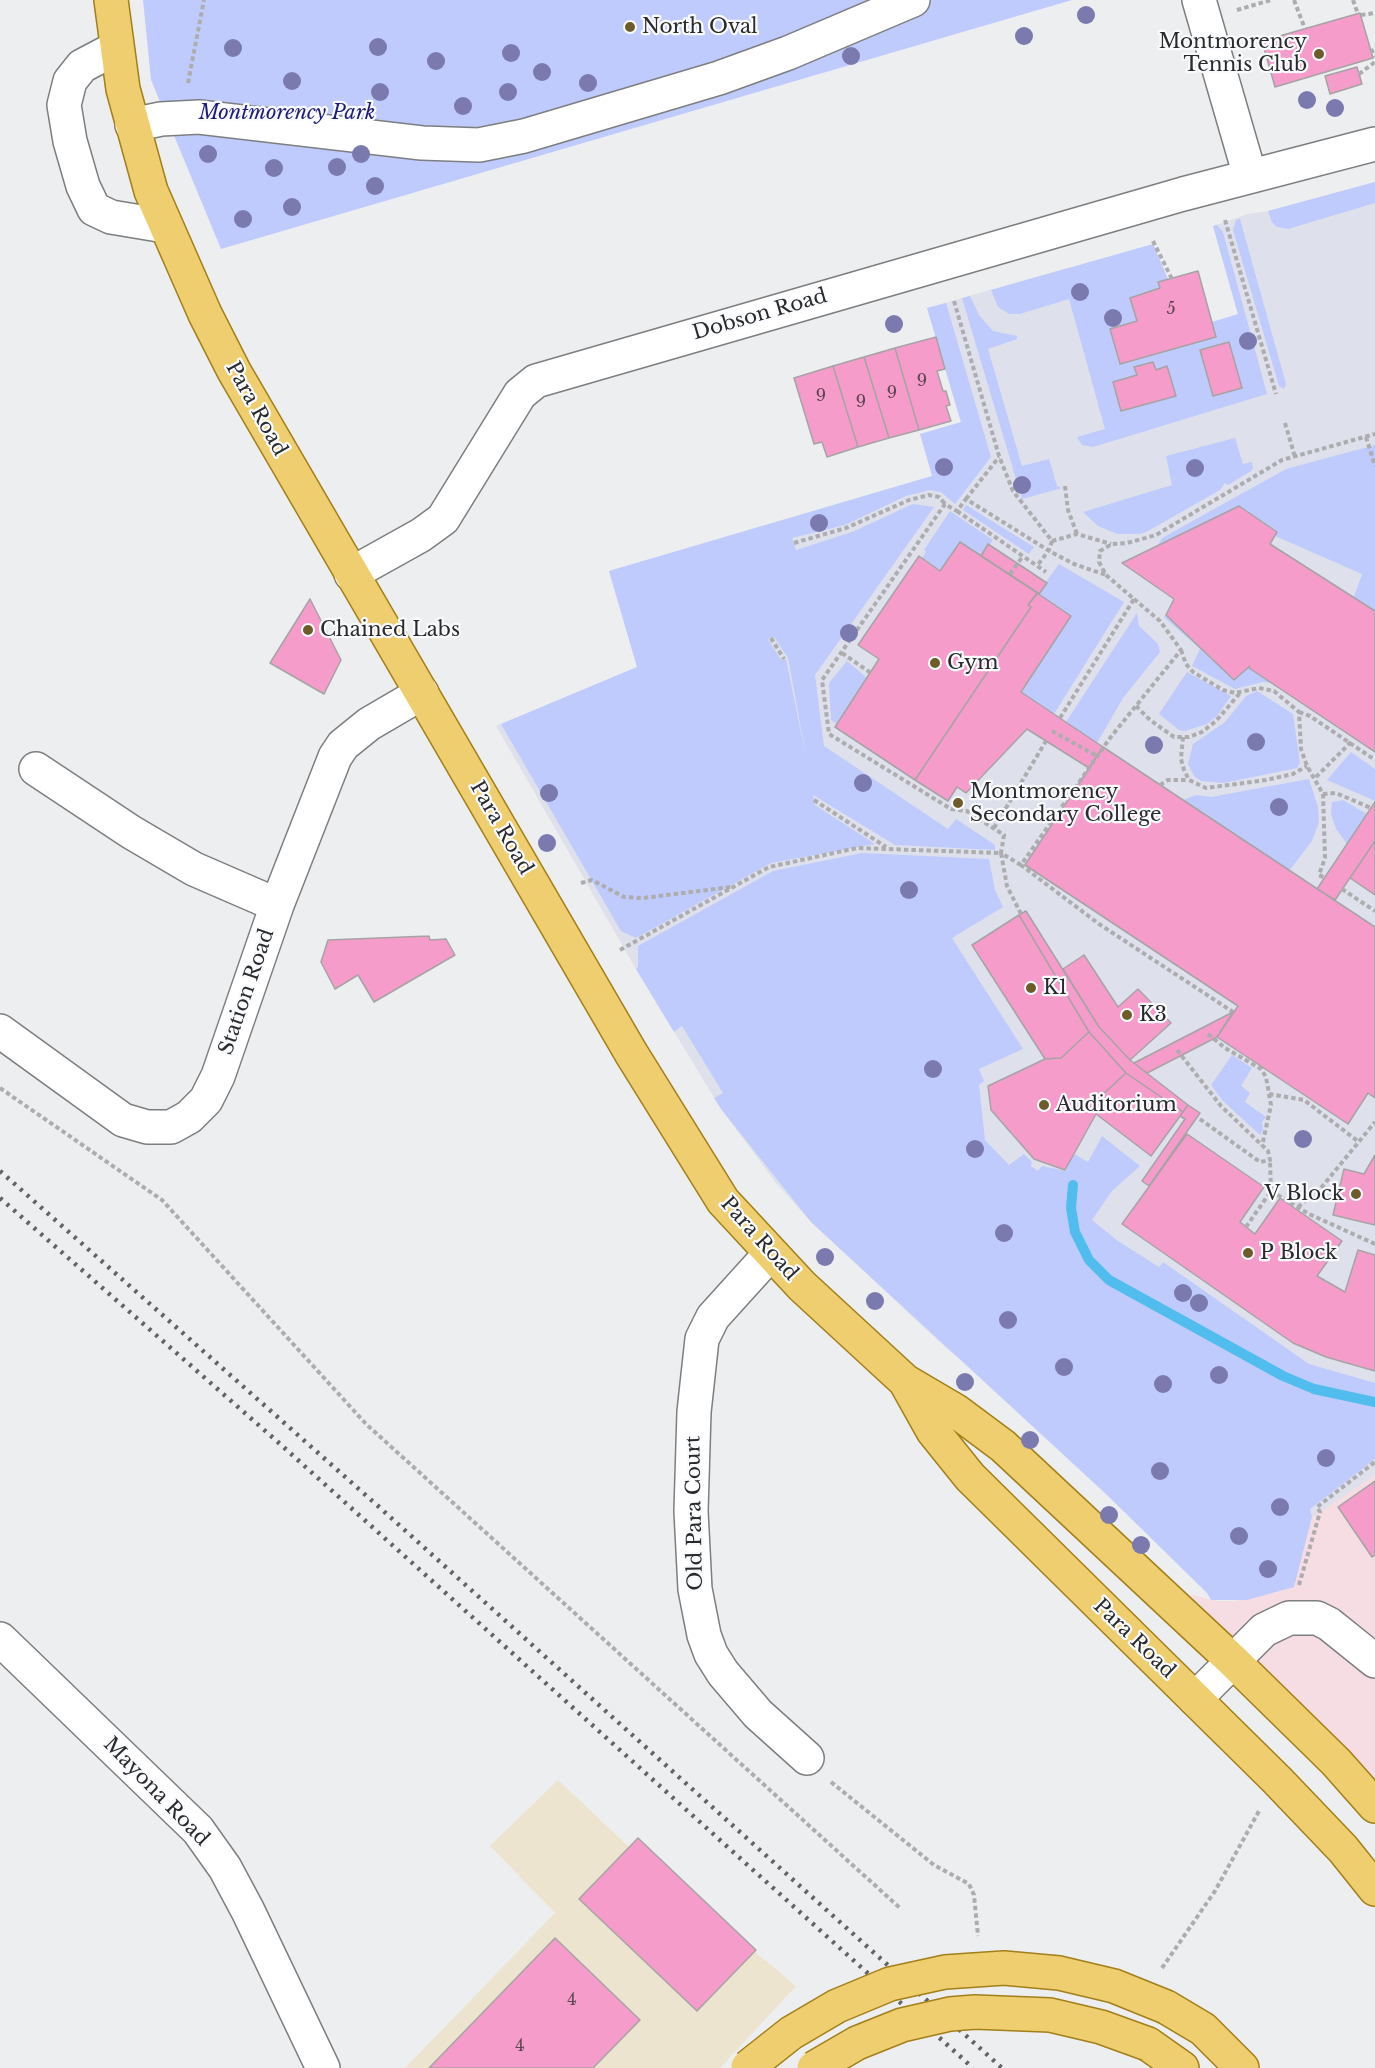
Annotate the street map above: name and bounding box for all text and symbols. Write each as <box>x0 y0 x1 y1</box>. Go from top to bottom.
place label: North Oval <box>642 15 758 39</box>
marker: North Oval <box>623 20 637 34</box>
place label: Montmorency Tennis Club <box>1159 30 1307 77</box>
marker: Montmorency Tennis Club <box>1312 47 1326 61</box>
park label: Montmorency Park <box>199 101 375 125</box>
street label: Dobson Road <box>690 284 830 346</box>
house number: 5 <box>1166 299 1176 319</box>
street label: Para Road <box>220 358 292 460</box>
house number: 9 <box>917 371 927 391</box>
house number: 9 <box>887 383 897 403</box>
house number: 9 <box>816 386 826 406</box>
house number: 9 <box>856 392 866 412</box>
place label: Chained Labs <box>320 618 460 642</box>
marker: Chained Labs <box>301 623 315 637</box>
place label: Gym <box>947 651 998 675</box>
marker: Gym <box>928 656 942 670</box>
street label: Para Road <box>465 777 537 879</box>
place label: Montmorency Secondary College <box>970 780 1161 827</box>
marker: Montmorency Secondary College <box>951 796 965 810</box>
street label: Station Road <box>214 926 280 1058</box>
place label: K1 <box>1043 976 1067 1000</box>
marker: K1 <box>1024 981 1038 995</box>
place label: K3 <box>1139 1003 1167 1027</box>
marker: K3 <box>1120 1008 1134 1022</box>
place label: Auditorium <box>1056 1093 1177 1117</box>
marker: Auditorium <box>1037 1098 1051 1112</box>
place label: V Block <box>1265 1182 1344 1206</box>
marker: V Block <box>1349 1187 1363 1201</box>
street label: Para Road <box>715 1192 803 1286</box>
place label: P Block <box>1260 1241 1337 1265</box>
marker: P Block <box>1241 1246 1255 1260</box>
street label: Old Para Court <box>682 1435 708 1591</box>
street label: Para Road <box>1088 1594 1180 1684</box>
street label: Mayona Road <box>98 1733 214 1851</box>
house number: 4 <box>567 1990 577 2010</box>
house number: 4 <box>515 2036 525 2056</box>

